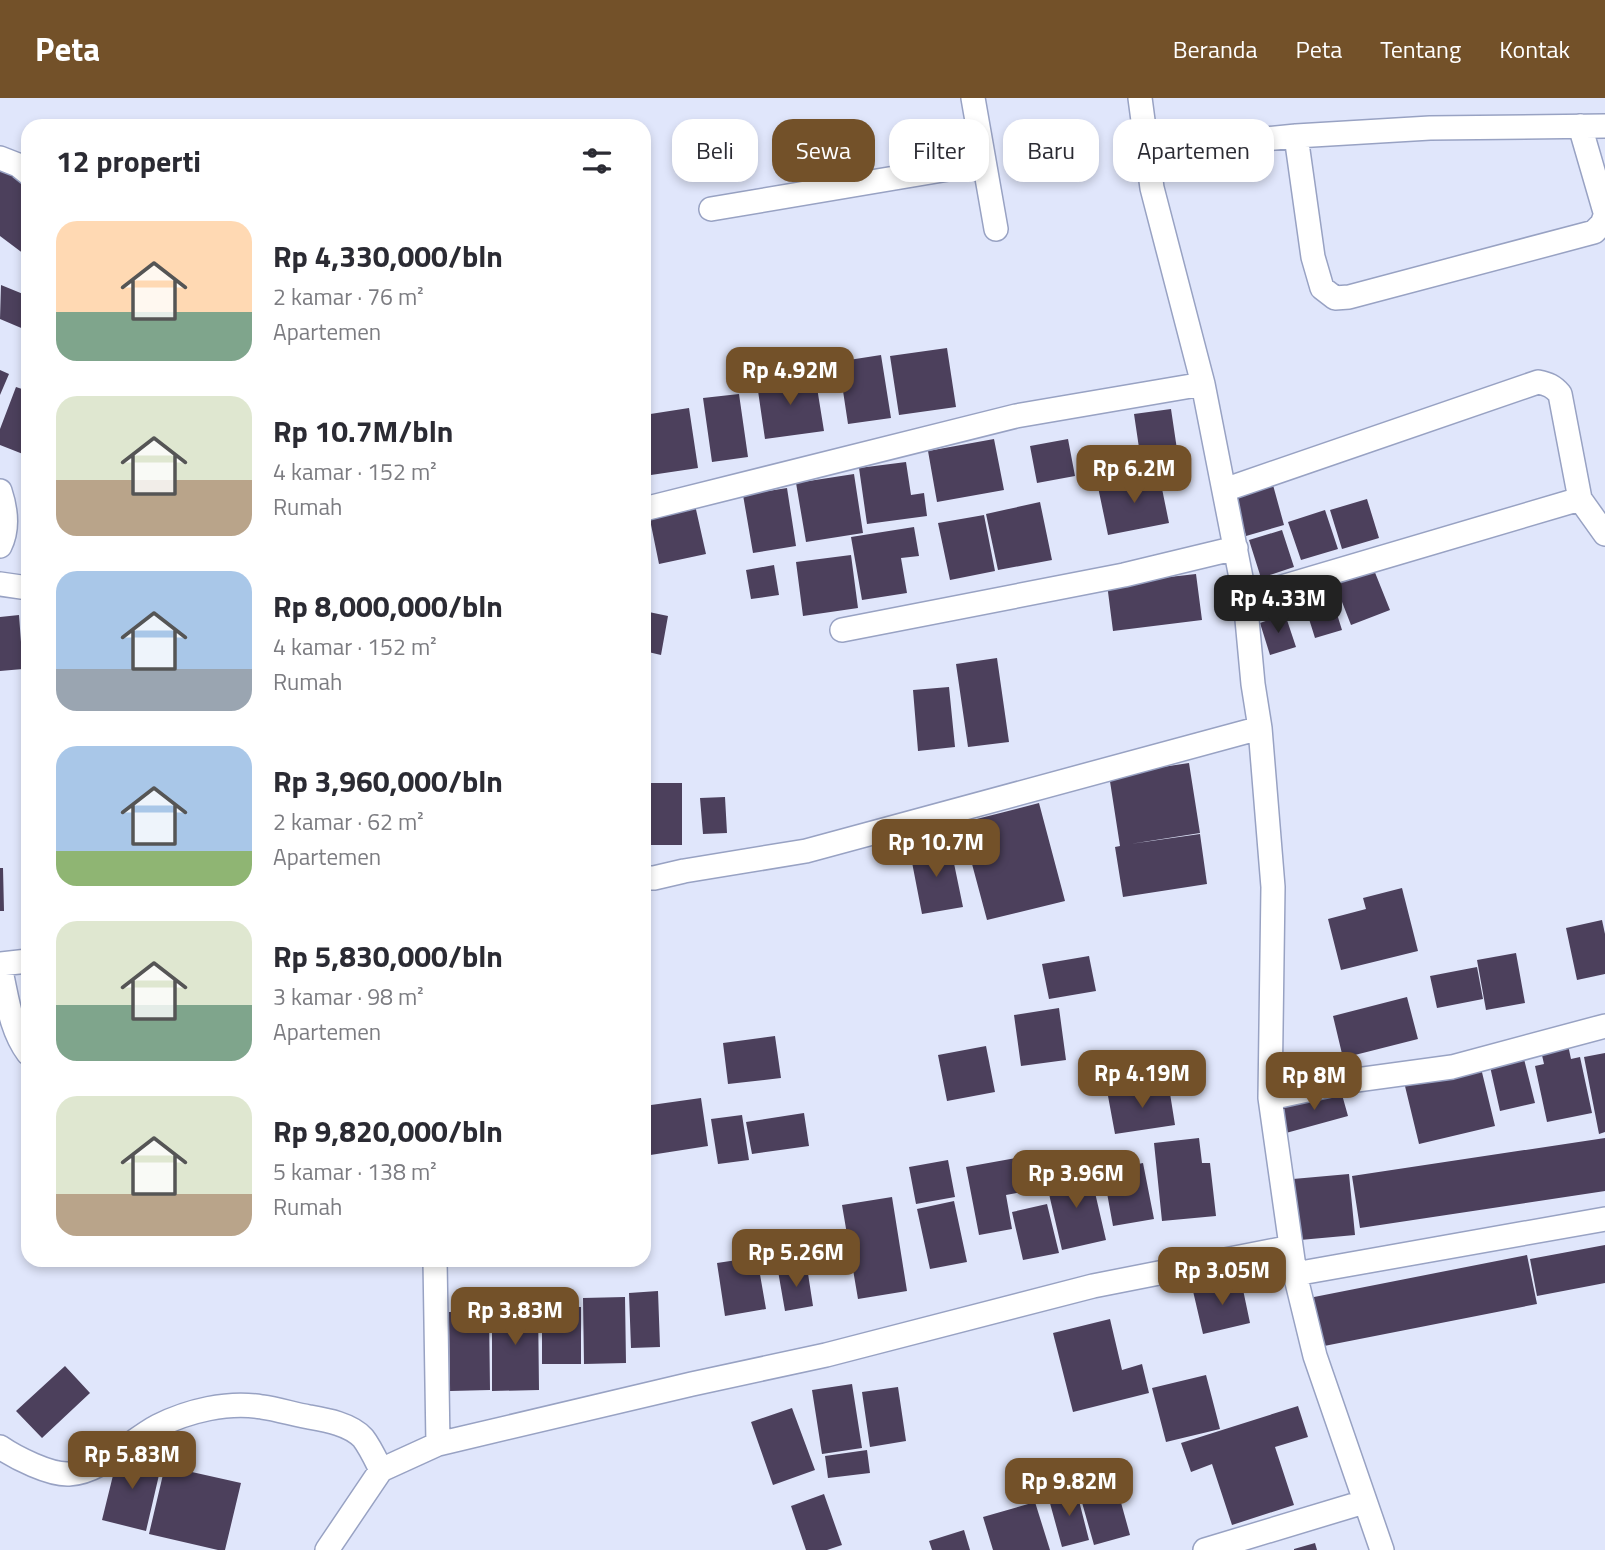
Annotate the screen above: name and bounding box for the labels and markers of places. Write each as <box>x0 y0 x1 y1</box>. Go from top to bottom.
pin: Rp 4.92M <box>718 348 862 407</box>
pin: Rp 6.2M <box>1069 446 1199 505</box>
pin: Rp 4.33M <box>1206 575 1350 635</box>
pin: Rp 10.7M <box>864 820 1008 879</box>
pin: Rp 4.19M <box>1070 1051 1214 1110</box>
pin: Rp 8M <box>1265 1052 1363 1112</box>
pin: Rp 3.96M <box>1004 1150 1148 1210</box>
pin: Rp 5.26M <box>724 1230 868 1289</box>
pin: Rp 3.05M <box>1150 1248 1294 1307</box>
pin: Rp 3.83M <box>443 1288 587 1347</box>
pin: Rp 5.83M <box>60 1432 204 1491</box>
pin: Rp 9.82M <box>997 1458 1141 1518</box>

